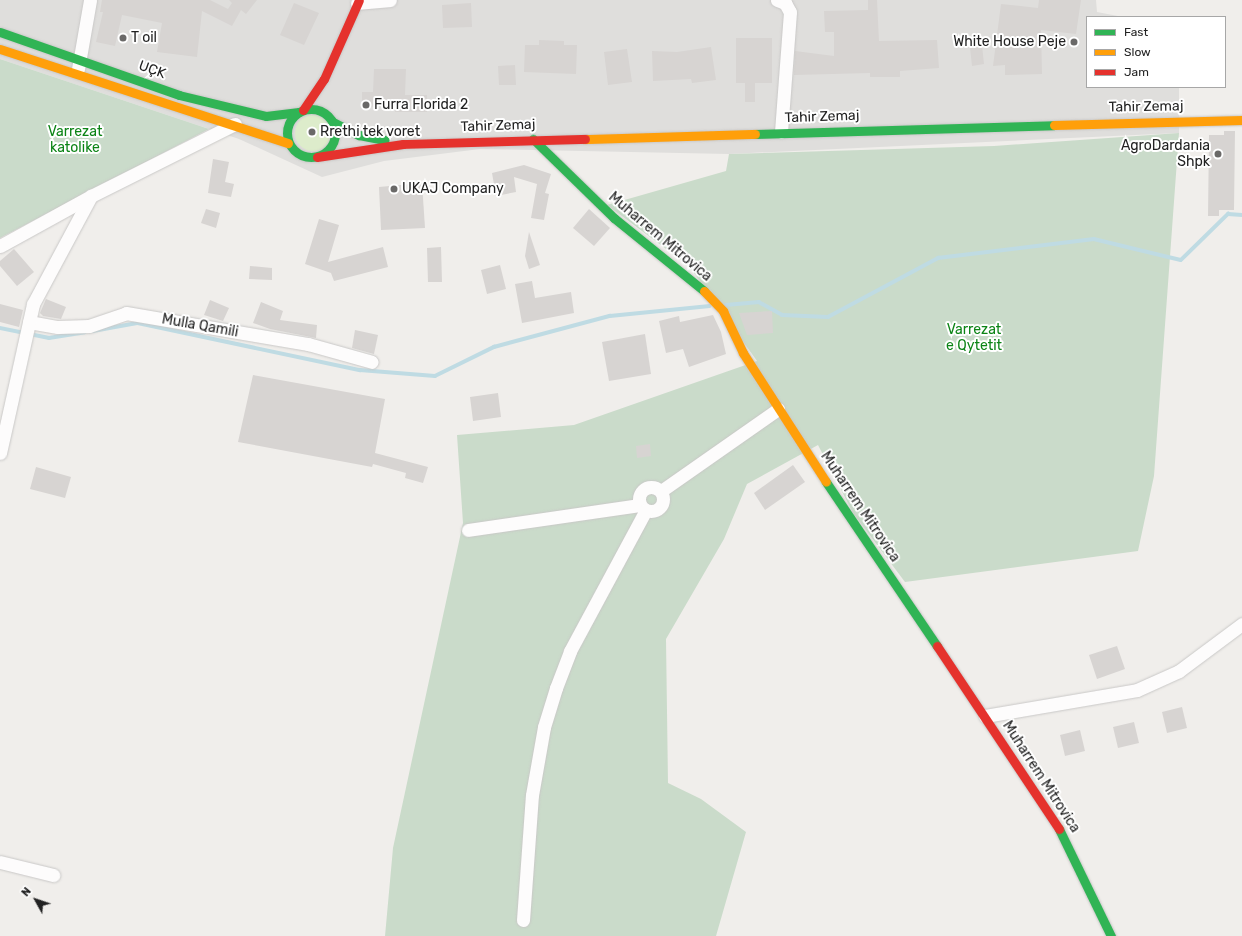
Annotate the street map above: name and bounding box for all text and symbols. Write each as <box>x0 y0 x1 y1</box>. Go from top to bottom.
legend <box>1086 16 1226 88</box>
text: Fast <box>1124 25 1148 39</box>
place label: T oil <box>131 30 157 46</box>
marker: T oil <box>118 33 128 43</box>
place label: White House Peje <box>953 34 1066 50</box>
marker: White House Peje <box>1069 37 1079 47</box>
text: Slow <box>1124 45 1151 59</box>
street label: UÇK <box>136 57 168 83</box>
text: Jam <box>1124 65 1149 79</box>
place label: Furra Florida 2 <box>374 97 468 113</box>
street label: Tahir Zemaj <box>1108 98 1184 116</box>
marker: Furra Florida 2 <box>361 100 371 110</box>
street label: Tahir Zemaj <box>784 107 860 127</box>
street label: Tahir Zemaj <box>460 116 536 136</box>
park label: Varrezat katolike <box>48 124 102 156</box>
place label: Rrethi tek voret <box>320 124 421 140</box>
marker: Rrethi tek voret <box>307 127 317 137</box>
place label: AgroDardania Shpk <box>1121 138 1210 170</box>
marker: AgroDardania Shpk <box>1213 149 1223 159</box>
place label: UKAJ Company <box>402 181 504 197</box>
marker: UKAJ Company <box>389 184 399 194</box>
street label: Muharrem Mitrovica <box>605 189 715 285</box>
street label: Mulla Qamili <box>160 311 240 341</box>
park label: Varrezat e Qytetit <box>946 322 1002 354</box>
street label: Muharrem Mitrovica <box>817 449 903 565</box>
street label: Muharrem Mitrovica <box>999 718 1083 836</box>
north arrow <box>16 880 56 920</box>
text: N <box>19 885 34 899</box>

